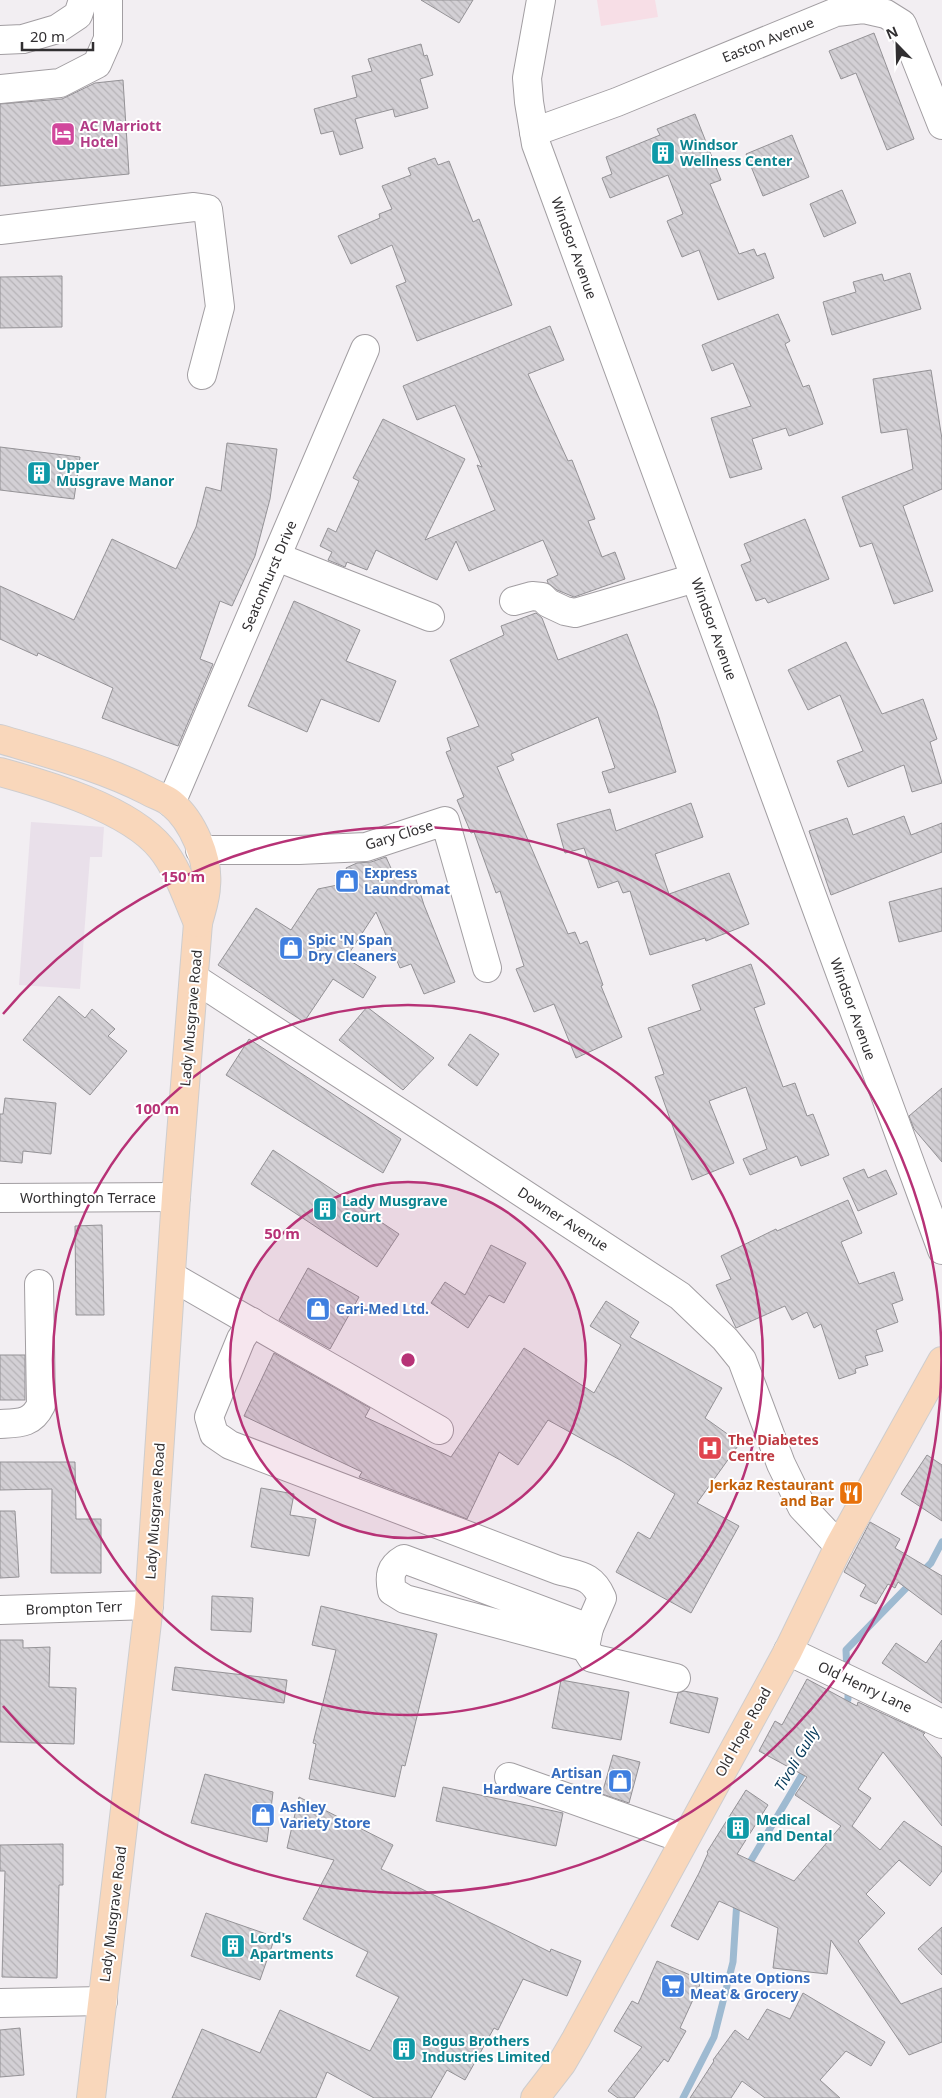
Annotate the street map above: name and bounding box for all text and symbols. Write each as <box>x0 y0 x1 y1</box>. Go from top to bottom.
street label: Easton Avenue <box>719 12 817 67</box>
scale bar <box>22 20 94 52</box>
north arrow <box>872 20 922 70</box>
text: N <box>883 22 901 44</box>
text: 20 m <box>30 26 65 46</box>
place label: AC Marriott Hotel <box>80 116 161 151</box>
hotel icon: AC Marriott Hotel <box>50 121 76 147</box>
place label: Windsor Wellness Center <box>680 135 793 170</box>
building icon: Windsor Wellness Center <box>650 140 676 166</box>
street label: Windsor Avenue <box>547 194 602 302</box>
place label: Upper Musgrave Manor <box>56 455 175 490</box>
building icon: Upper Musgrave Manor <box>26 460 52 486</box>
street label: Seatonhurst Drive <box>237 517 301 634</box>
street label: Windsor Avenue <box>687 575 742 683</box>
street label: Gary Close <box>363 815 435 854</box>
place label: Express Laundromat <box>364 863 450 898</box>
text: 150 m <box>161 866 205 886</box>
shop icon: Express Laundromat <box>334 868 360 894</box>
place label: Spic 'N Span Dry Cleaners <box>308 930 397 965</box>
shop icon: Spic 'N Span Dry Cleaners <box>278 935 304 961</box>
street label: Lady Musgrave Road <box>175 949 206 1087</box>
street label: Windsor Avenue <box>826 955 881 1063</box>
text: 100 m <box>135 1098 179 1118</box>
street label: Downer Avenue <box>514 1182 612 1255</box>
street label: Worthington Terrace <box>20 1188 156 1207</box>
place label: Lady Musgrave Court <box>342 1191 448 1226</box>
building icon: Lady Musgrave Court <box>312 1196 338 1222</box>
text: 50 m <box>264 1223 300 1243</box>
shop icon: Cari-Med Ltd. <box>305 1296 331 1322</box>
place label: Cari-Med Ltd. <box>336 1299 429 1318</box>
centre of rings <box>399 1351 417 1369</box>
place label: The Diabetes Centre <box>728 1430 819 1465</box>
hospital icon: The Diabetes Centre <box>697 1435 723 1461</box>
street label: Lady Musgrave Road <box>140 1442 169 1580</box>
place label: Jerkaz Restaurant and Bar <box>707 1475 835 1510</box>
restaurant icon: Jerkaz Restaurant and Bar <box>838 1480 864 1506</box>
street label: Brompton Terr <box>25 1596 123 1619</box>
street label: Old Henry Lane <box>815 1656 916 1717</box>
street label: Old Hope Road <box>710 1684 775 1780</box>
water label: Tivoli Gully <box>769 1722 824 1795</box>
place label: Artisan Hardware Centre <box>483 1763 602 1798</box>
shop icon: Artisan Hardware Centre <box>607 1768 633 1794</box>
place label: Ashley Variety Store <box>280 1797 371 1832</box>
shop icon: Ashley Variety Store <box>250 1802 276 1828</box>
place label: Medical and Dental <box>756 1810 832 1845</box>
building icon: Medical and Dental <box>725 1815 751 1841</box>
street label: Lady Musgrave Road <box>95 1845 130 1983</box>
place label: Lord's Apartments <box>250 1928 333 1963</box>
building icon: Lord's Apartments <box>220 1933 246 1959</box>
place label: Ultimate Options Meat & Grocery <box>690 1968 810 2003</box>
supermarket icon: Ultimate Options Meat & Grocery <box>660 1973 686 1999</box>
place label: Bogus Brothers Industries Limited <box>422 2031 550 2066</box>
building icon: Bogus Brothers Industries Limited <box>391 2036 417 2062</box>

